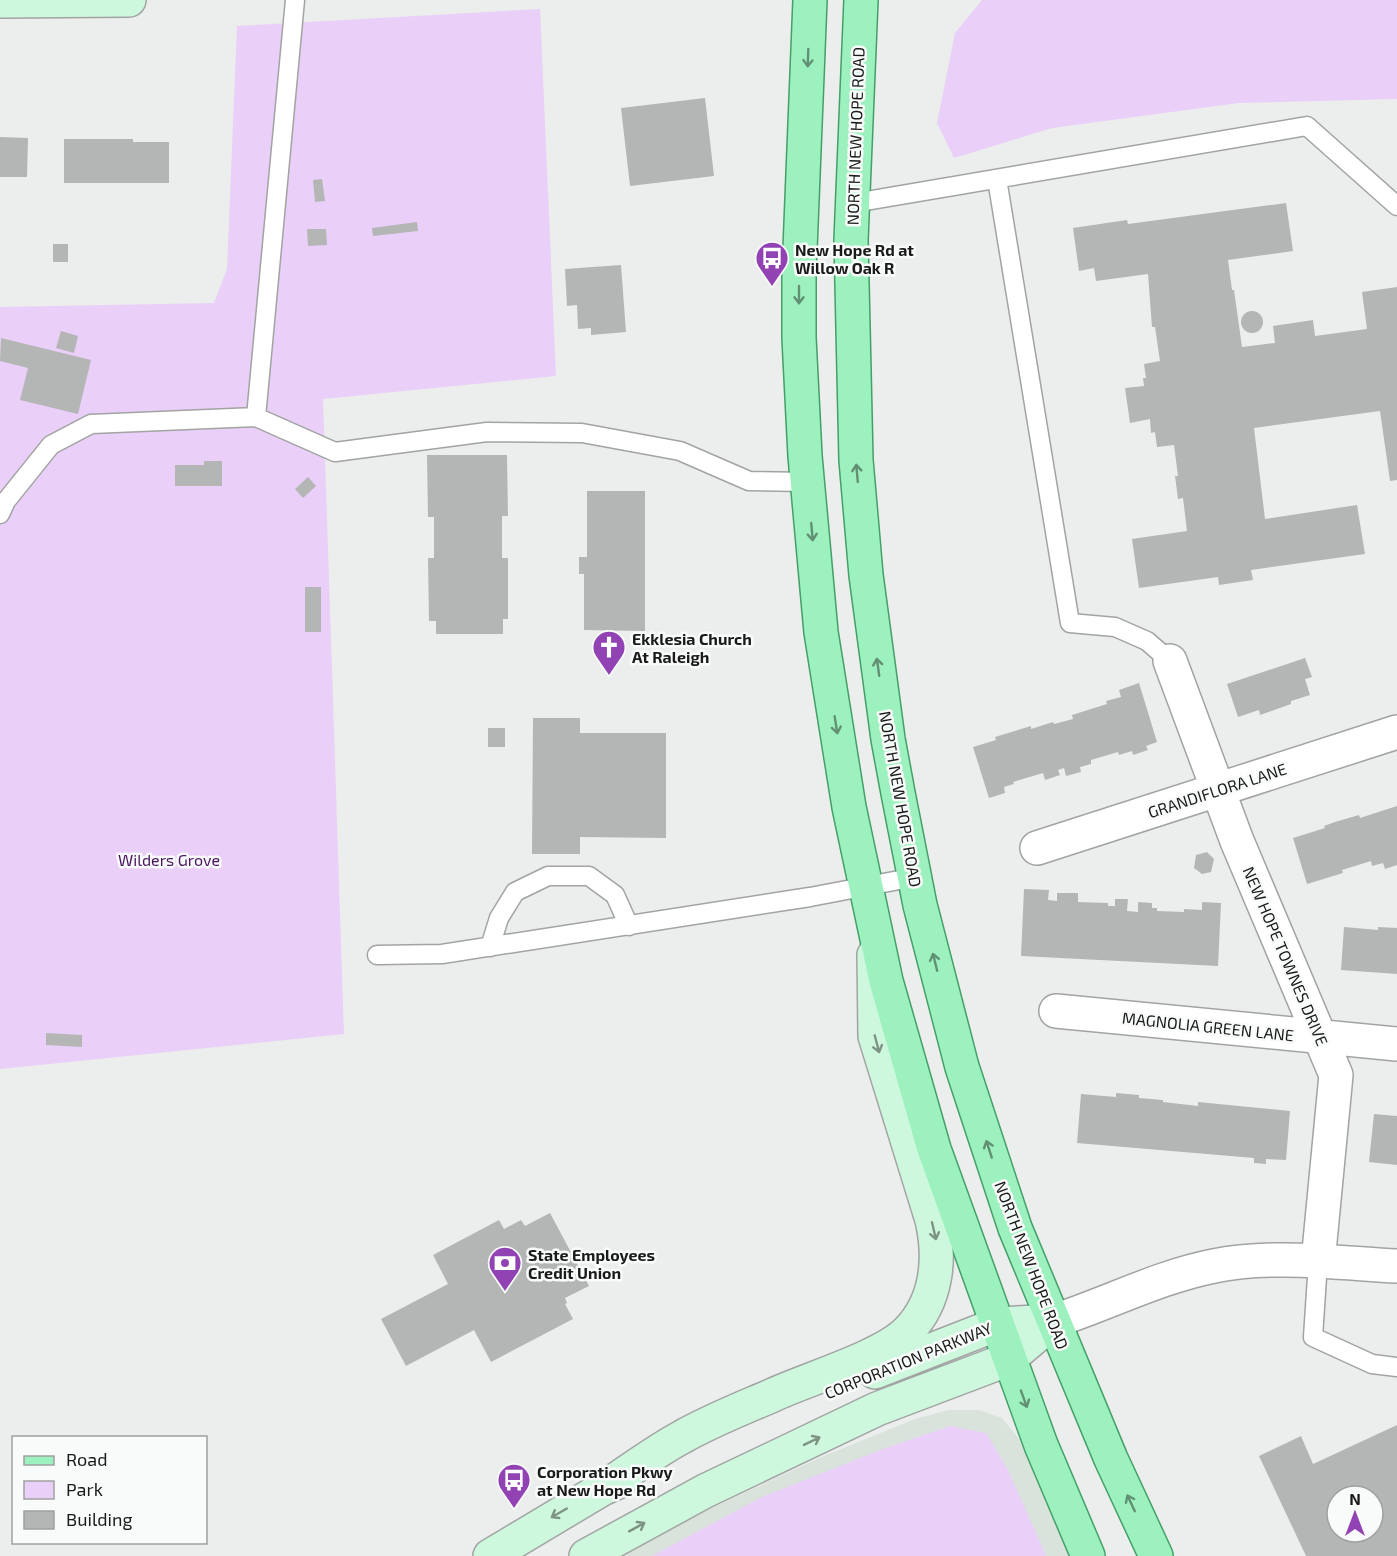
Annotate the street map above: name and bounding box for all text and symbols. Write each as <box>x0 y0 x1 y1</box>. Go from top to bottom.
street label: NORTH NEW HOPE ROAD <box>842 47 868 225</box>
one-way arrow <box>802 48 813 68</box>
bus stop icon: New Hope Rd at Willow Oak R <box>754 240 790 287</box>
place label: New Hope Rd at Willow Oak R <box>795 240 914 277</box>
one-way arrow <box>793 285 805 305</box>
one-way arrow <box>851 464 862 484</box>
one-way arrow <box>807 521 818 541</box>
church icon: Ekklesia Church At Raleigh <box>591 629 627 676</box>
place label: Ekklesia Church At Raleigh <box>632 629 752 666</box>
one-way arrow <box>873 658 884 678</box>
street label: NORTH NEW HOPE ROAD <box>876 710 926 888</box>
one-way arrow <box>830 715 841 735</box>
street label: GRANDIFLORA LANE <box>1145 759 1289 821</box>
park label: Wilders Grove <box>118 850 220 869</box>
street label: NEW HOPE TOWNES DRIVE <box>1240 864 1332 1048</box>
one-way arrow <box>928 952 940 971</box>
street label: MAGNOLIA GREEN LANE <box>1121 1008 1295 1044</box>
one-way arrow <box>872 1035 884 1054</box>
one-way arrow <box>982 1140 993 1159</box>
street label: NORTH NEW HOPE ROAD <box>991 1178 1073 1352</box>
one-way arrow <box>929 1221 941 1240</box>
bank icon: State Employees Credit Union <box>487 1245 523 1292</box>
place label: State Employees Credit Union <box>528 1245 655 1282</box>
street label: CORPORATION PARKWAY <box>822 1318 994 1402</box>
one-way arrow <box>1019 1389 1030 1408</box>
one-way arrow <box>802 1435 820 1447</box>
legend <box>12 1436 207 1544</box>
text: Road <box>66 1448 107 1470</box>
bus stop icon: Corporation Pkwy at New Hope Rd <box>496 1462 532 1509</box>
place label: Corporation Pkwy at New Hope Rd <box>537 1462 673 1499</box>
text: Park <box>66 1478 103 1500</box>
north arrow <box>1325 1484 1385 1544</box>
text: N <box>1349 1489 1361 1508</box>
one-way arrow <box>1125 1494 1136 1512</box>
text: Building <box>66 1508 133 1530</box>
one-way arrow <box>551 1508 568 1520</box>
one-way arrow <box>627 1521 645 1532</box>

